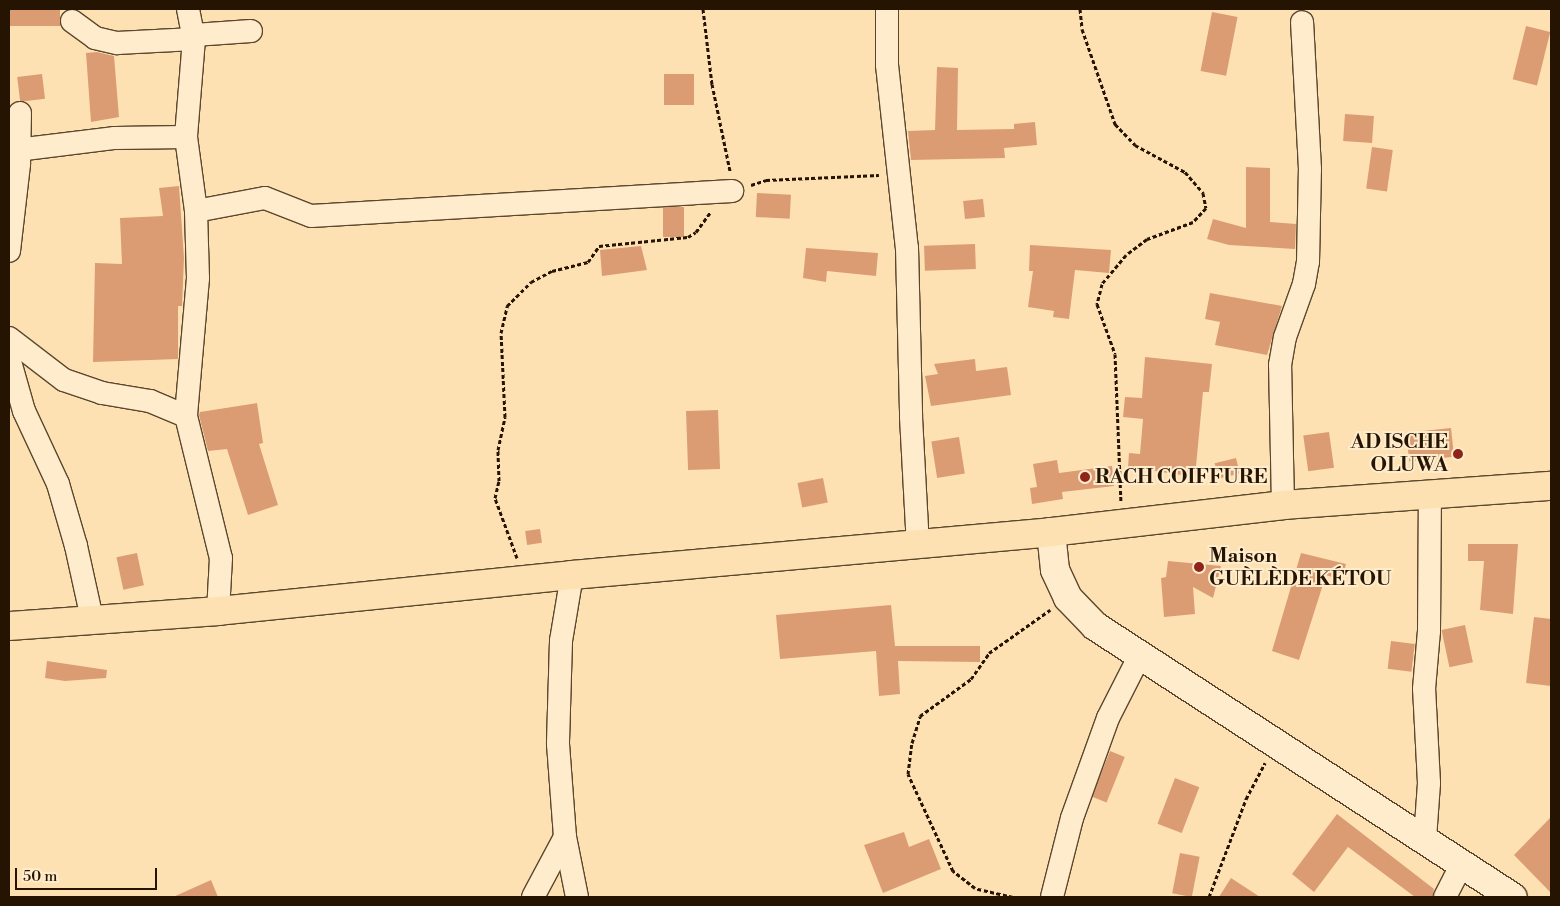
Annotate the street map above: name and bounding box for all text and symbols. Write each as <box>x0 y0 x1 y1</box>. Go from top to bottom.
place label: AD ISCHE OLUWA <box>1351 430 1448 477</box>
marker: AD ISCHE OLUWA <box>1452 448 1464 460</box>
place label: RACH COIFFURE <box>1095 465 1267 489</box>
marker: RACH COIFFURE <box>1079 471 1091 483</box>
place label: Maison GUÈLÈDE KÉTOU <box>1209 544 1391 591</box>
marker: Maison GUÈLÈDE KÉTOU <box>1193 561 1205 573</box>
scale bar <box>18 858 160 890</box>
text: 50 m <box>23 867 57 886</box>

